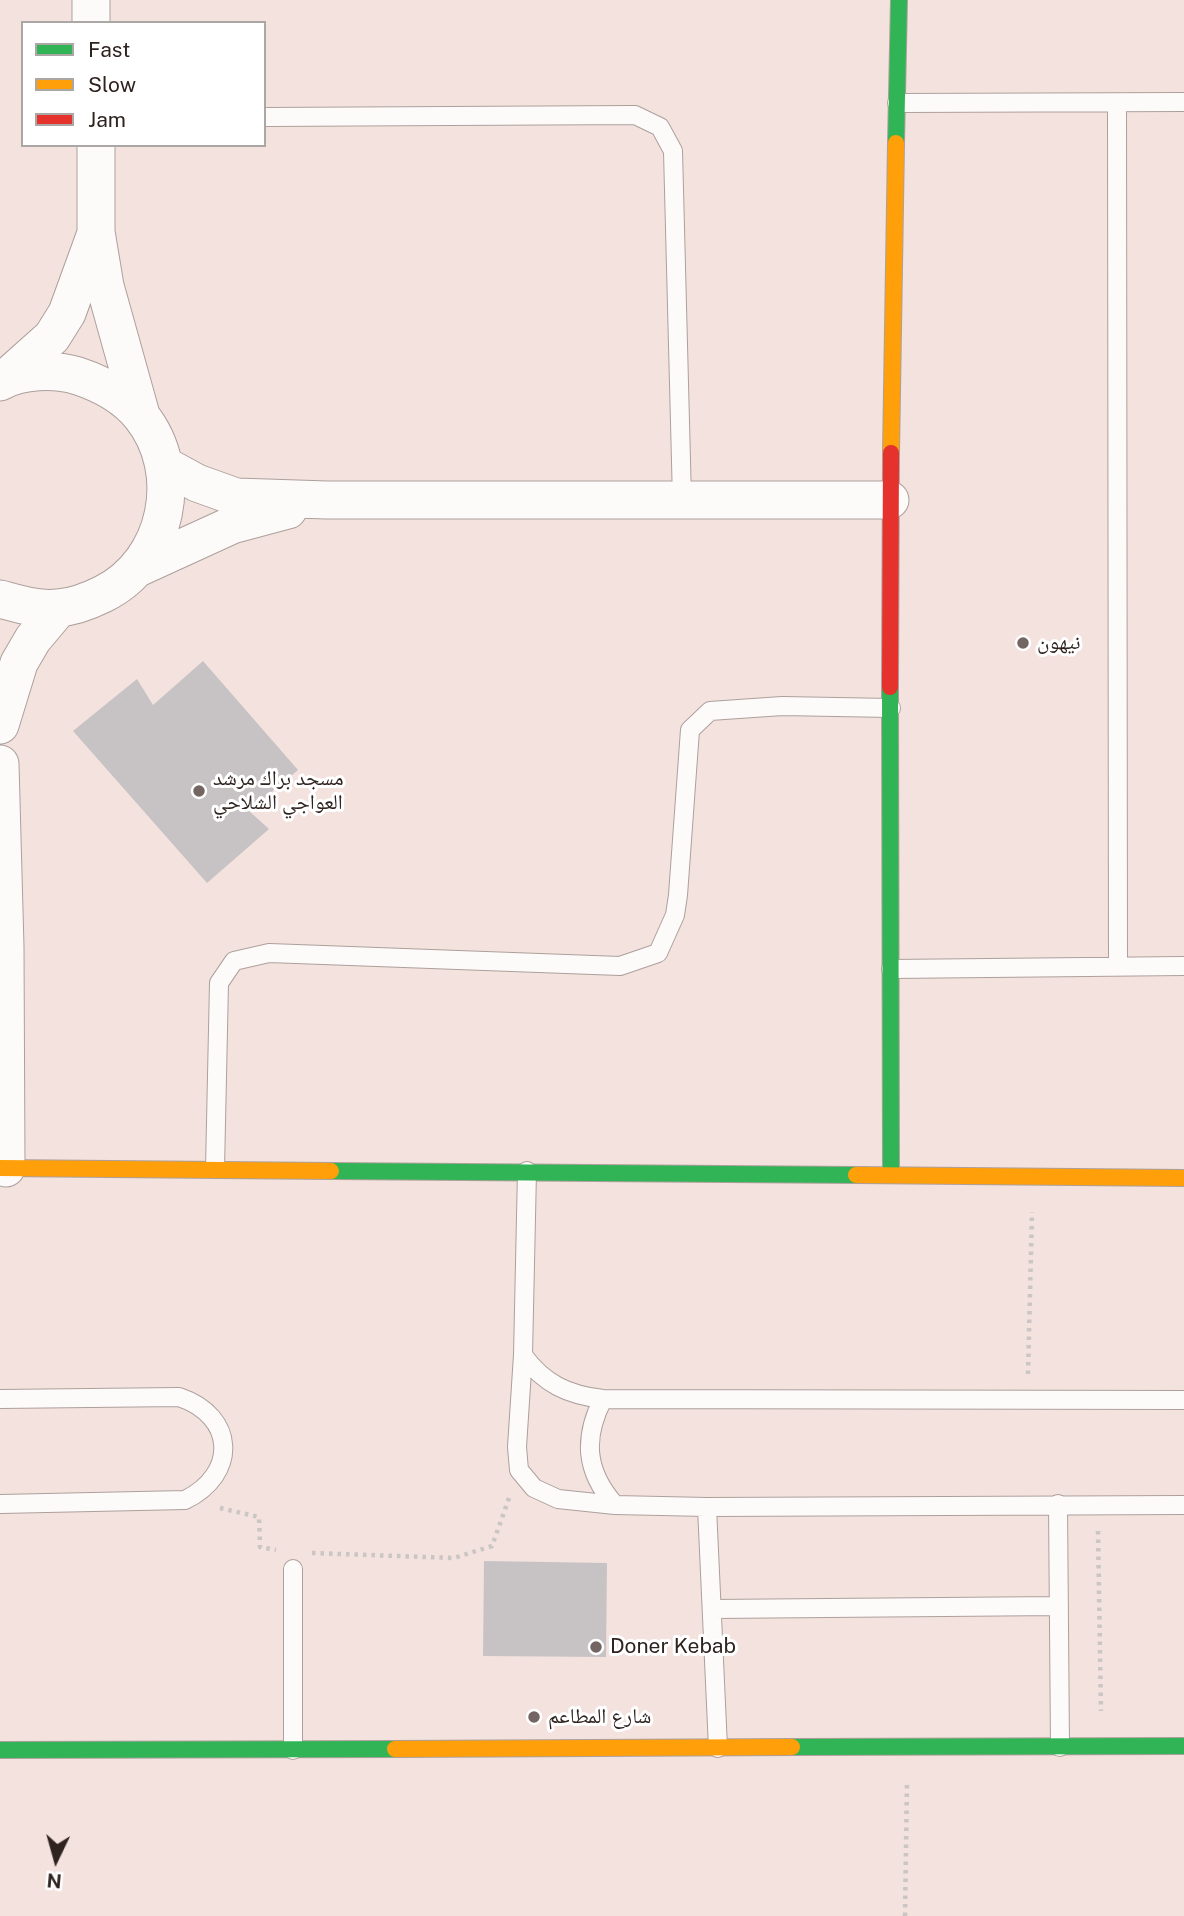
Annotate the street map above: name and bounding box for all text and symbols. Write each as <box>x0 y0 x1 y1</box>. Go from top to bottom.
legend <box>21 21 266 147</box>
text: Fast <box>88 37 130 62</box>
text: Slow <box>88 72 136 97</box>
text: Jam <box>88 107 126 132</box>
place label: نيهون <box>1037 630 1080 656</box>
marker: نيهون <box>1015 635 1031 651</box>
place label: مسجد براك مرشد العواجي الشلاحي <box>213 766 343 816</box>
marker: مسجد براك مرشد العواجي الشلاحي <box>191 783 207 799</box>
place label: Doner Kebab <box>610 1634 736 1660</box>
marker: Doner Kebab <box>588 1639 604 1655</box>
place label: شارع المطاعم <box>548 1704 651 1730</box>
marker: شارع المطاعم <box>526 1709 542 1725</box>
north arrow <box>21 1825 91 1895</box>
text: N <box>46 1869 63 1893</box>

